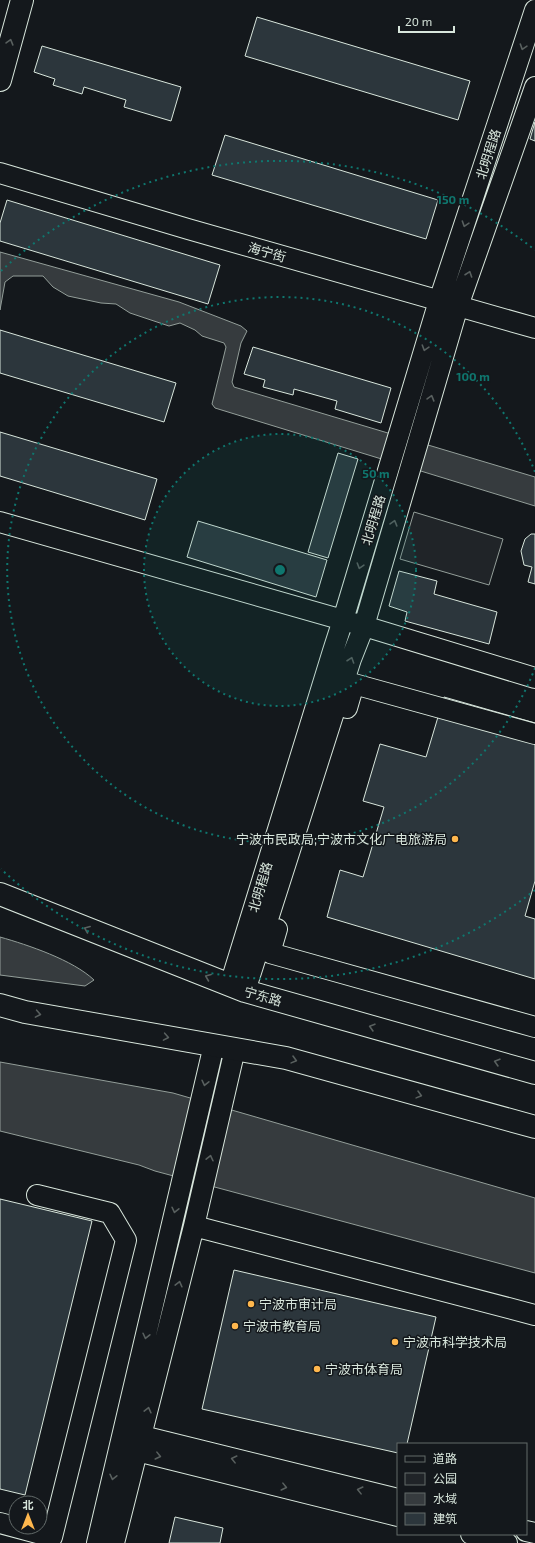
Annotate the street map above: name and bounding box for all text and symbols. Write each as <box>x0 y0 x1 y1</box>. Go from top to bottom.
scale bar <box>399 8 454 34</box>
text: 20 m <box>405 14 432 28</box>
one-way arrow <box>6 39 14 45</box>
one-way arrow <box>519 44 528 51</box>
street label: 北明程路 <box>472 127 504 181</box>
text: 150 m <box>437 192 469 206</box>
one-way arrow <box>461 220 470 227</box>
street label: 海宁街 <box>246 239 288 265</box>
one-way arrow <box>465 271 473 278</box>
one-way arrow <box>421 344 430 351</box>
text: 100 m <box>456 369 490 383</box>
one-way arrow <box>426 395 435 402</box>
text: 50 m <box>362 466 390 480</box>
street label: 北明程路 <box>358 493 388 547</box>
one-way arrow <box>389 520 398 527</box>
one-way arrow <box>356 562 365 569</box>
centre of rings <box>273 563 287 577</box>
one-way arrow <box>346 657 354 664</box>
place label: 宁波市民政局;宁波市文化广电旅游局 <box>236 831 447 847</box>
marker: 宁波市民政局;宁波市文化广电旅游局 <box>450 834 460 844</box>
street label: 北明程路 <box>245 860 275 914</box>
one-way arrow <box>84 925 91 933</box>
one-way arrow <box>205 973 212 981</box>
street label: 宁东路 <box>242 983 284 1009</box>
one-way arrow <box>35 1009 41 1018</box>
one-way arrow <box>369 1023 376 1032</box>
one-way arrow <box>163 1032 169 1041</box>
one-way arrow <box>291 1056 297 1064</box>
one-way arrow <box>494 1058 501 1067</box>
one-way arrow <box>201 1080 209 1086</box>
one-way arrow <box>415 1090 422 1099</box>
one-way arrow <box>205 1154 213 1161</box>
one-way arrow <box>172 1207 180 1213</box>
one-way arrow <box>175 1281 183 1287</box>
place label: 宁波市审计局 <box>259 1296 337 1312</box>
marker: 宁波市审计局 <box>246 1299 256 1309</box>
place label: 宁波市教育局 <box>243 1318 321 1334</box>
marker: 宁波市教育局 <box>230 1321 240 1331</box>
one-way arrow <box>142 1333 150 1340</box>
place label: 宁波市科学技术局 <box>403 1334 507 1350</box>
marker: 宁波市科学技术局 <box>390 1337 400 1347</box>
place label: 宁波市体育局 <box>325 1361 403 1377</box>
marker: 宁波市体育局 <box>312 1364 322 1374</box>
one-way arrow <box>144 1407 152 1414</box>
legend <box>397 1443 527 1535</box>
one-way arrow <box>154 1451 161 1459</box>
text: 道路 <box>433 1451 457 1465</box>
one-way arrow <box>231 1455 237 1463</box>
text: 公园 <box>433 1471 457 1485</box>
one-way arrow <box>109 1473 117 1480</box>
one-way arrow <box>280 1482 287 1491</box>
one-way arrow <box>357 1486 364 1495</box>
text: 水域 <box>433 1491 457 1505</box>
north arrow <box>8 1495 48 1535</box>
text: 北 <box>23 1498 34 1511</box>
text: 建筑 <box>433 1511 457 1525</box>

